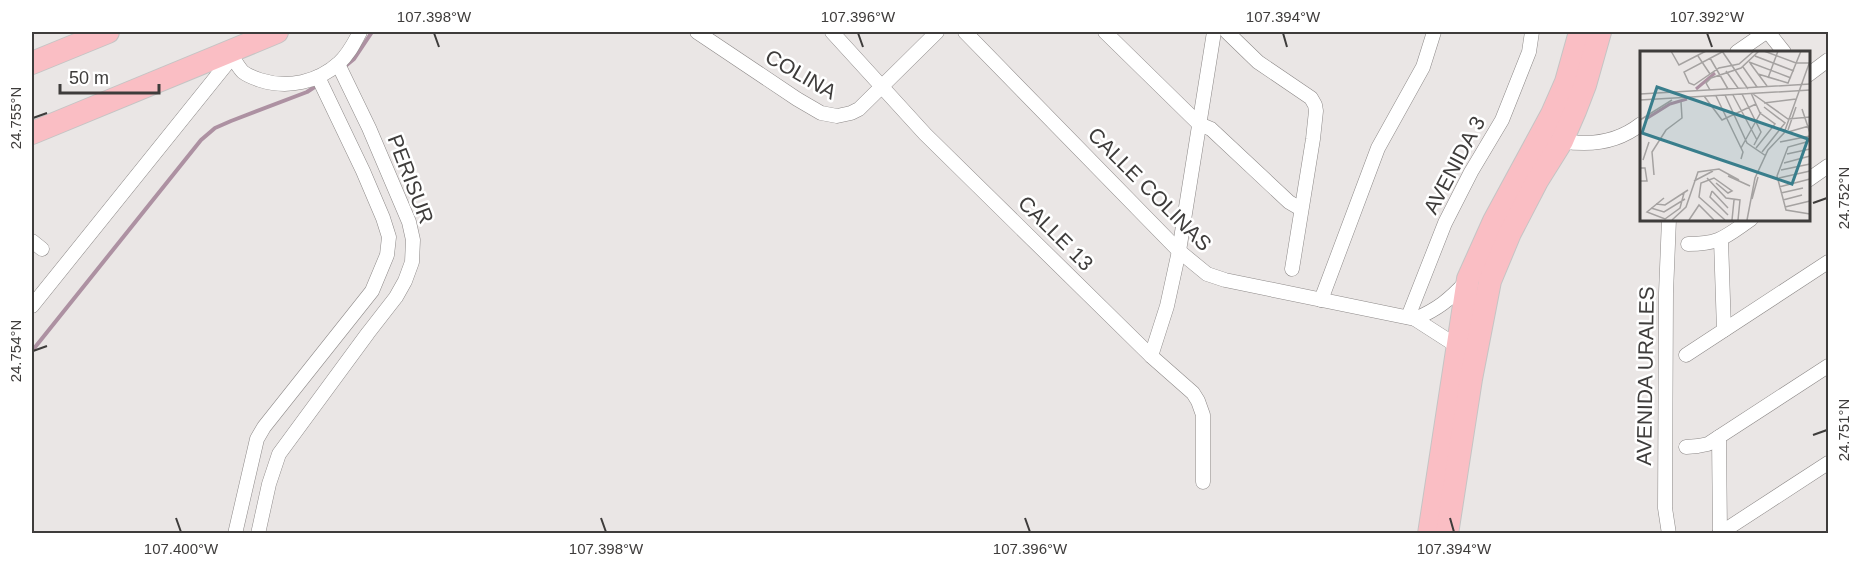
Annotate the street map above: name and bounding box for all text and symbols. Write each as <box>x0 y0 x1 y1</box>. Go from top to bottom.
text: 107.398°W <box>397 8 472 25</box>
text: 107.396°W <box>821 8 896 25</box>
text: 107.394°W <box>1246 8 1321 25</box>
text: 107.392°W <box>1670 8 1745 25</box>
street label: COLINA <box>761 44 841 104</box>
inset map <box>1640 51 1809 220</box>
scale bar <box>60 57 159 95</box>
text: 50 m <box>69 68 109 88</box>
text: 24.755°N <box>7 87 24 149</box>
street label: AVENIDA 3 <box>1419 112 1489 218</box>
street label: CALLE COLINAS <box>1084 123 1216 255</box>
street label: PERISUR <box>384 131 438 227</box>
text: 24.752°N <box>1835 167 1852 229</box>
street label: CALLE 13 <box>1014 191 1098 275</box>
street label: AVENIDA URALES <box>1632 286 1658 466</box>
text: 24.754°N <box>7 320 24 382</box>
text: 24.751°N <box>1835 399 1852 461</box>
text: 107.400°W <box>144 540 219 557</box>
text: 107.398°W <box>569 540 644 557</box>
text: 107.396°W <box>993 540 1068 557</box>
text: 107.394°W <box>1417 540 1492 557</box>

